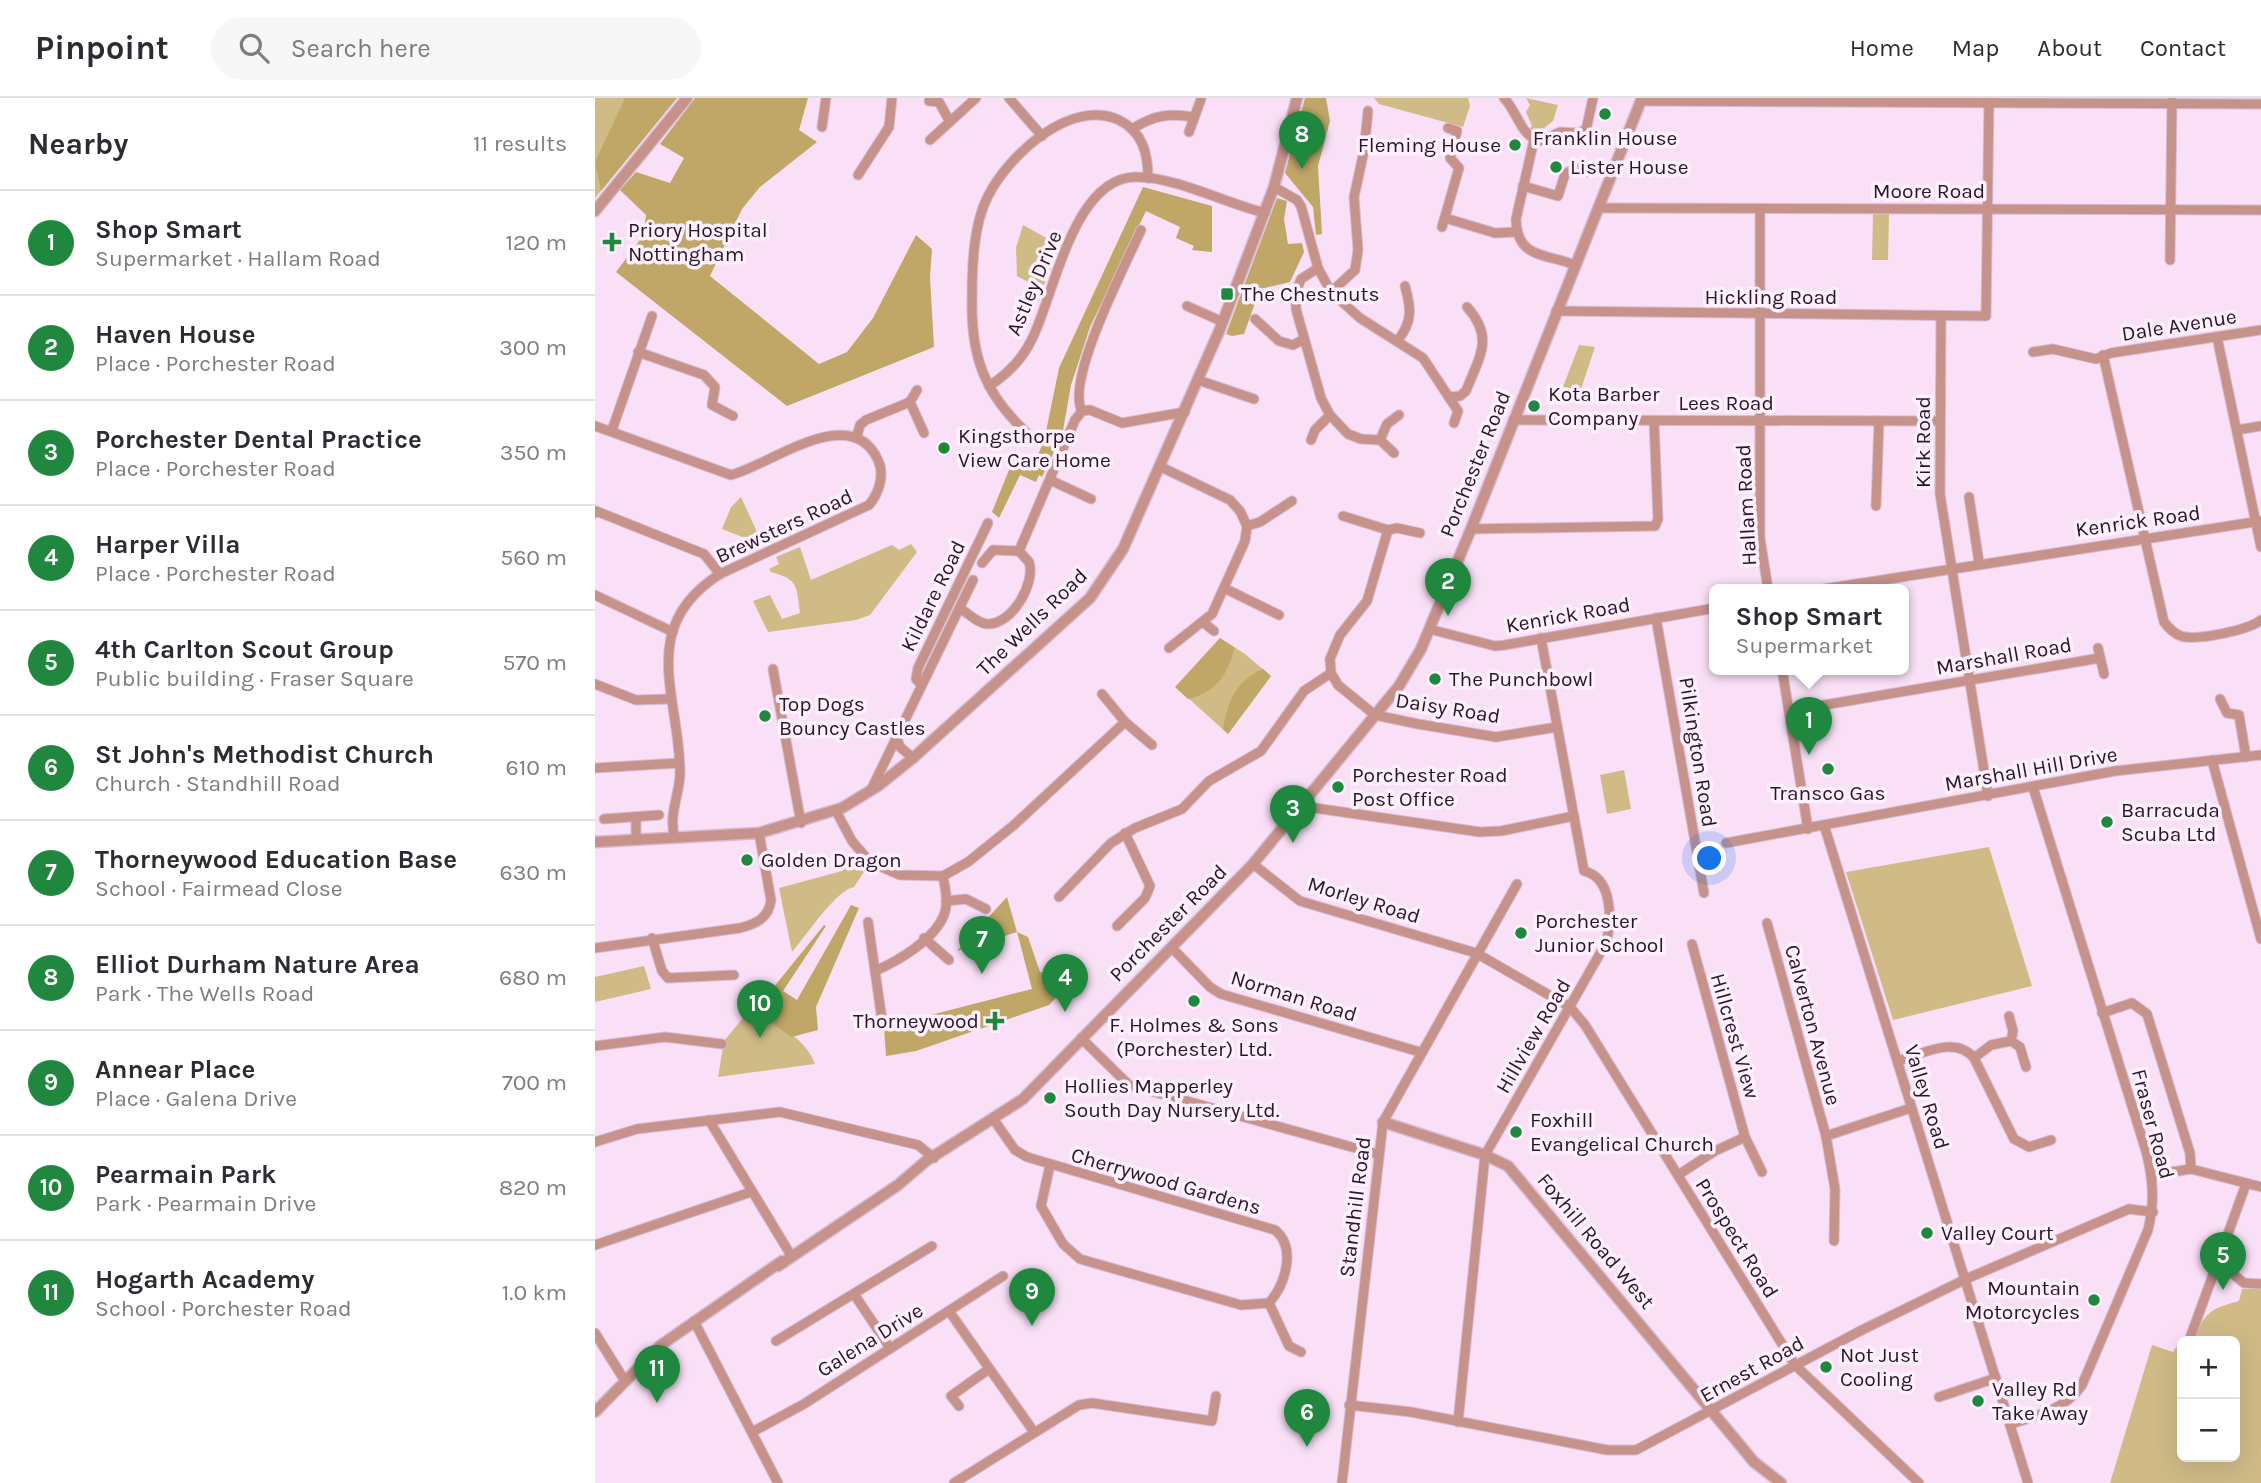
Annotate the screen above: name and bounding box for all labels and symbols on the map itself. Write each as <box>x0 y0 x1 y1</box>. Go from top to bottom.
marker: Franklin House <box>1597 106 1613 122</box>
pin: 8 <box>1279 111 1325 169</box>
place label: Franklin House <box>1533 126 1677 150</box>
place label: Fleming House <box>1358 133 1501 157</box>
marker: Fleming House <box>1507 137 1523 153</box>
place label: Lister House <box>1570 155 1688 179</box>
marker: Lister House <box>1548 159 1564 175</box>
street label: Moore Road <box>1873 179 1985 203</box>
place label: Priory Hospital Nottingham <box>628 218 768 266</box>
street label: Astley Drive <box>1001 227 1067 339</box>
marker: Priory Hospital Nottingham <box>602 232 622 252</box>
place label: The Chestnuts <box>1241 282 1380 306</box>
street label: Hickling Road <box>1705 285 1837 309</box>
marker: The Chestnuts <box>1219 286 1235 302</box>
street label: Dale Avenue <box>2120 304 2238 346</box>
place label: Kota Barber Company <box>1548 382 1660 430</box>
street label: Porchester Road <box>1435 387 1515 541</box>
street label: Lees Road <box>1678 391 1774 415</box>
street label: Kirk Road <box>1911 396 1935 488</box>
marker: Kota Barber Company <box>1526 398 1542 414</box>
place label: Kingsthorpe View Care Home <box>958 424 1111 472</box>
marker: Kingsthorpe View Care Home <box>936 440 952 456</box>
street label: Hallam Road <box>1731 444 1761 566</box>
street label: Brewsters Road <box>712 484 856 568</box>
street label: Kenrick Road <box>2074 500 2202 542</box>
street label: Kildare Road <box>896 537 970 655</box>
pin: 2 <box>1425 558 1471 616</box>
street label: The Wells Road <box>972 563 1092 681</box>
street label: Kenrick Road <box>1504 592 1632 638</box>
street label: Marshall Road <box>1934 632 2074 680</box>
place label: The Punchbowl <box>1449 667 1594 691</box>
marker: The Punchbowl <box>1427 671 1443 687</box>
street label: Pilkington Road <box>1674 675 1722 829</box>
street label: Daisy Road <box>1394 688 1502 728</box>
place label: Top Dogs Bouncy Castles <box>779 692 926 740</box>
pin: 1 <box>1786 697 1832 755</box>
marker: Top Dogs Bouncy Castles <box>757 708 773 724</box>
street label: Marshall Hill Drive <box>1943 742 2119 796</box>
marker: Transco Gas <box>1820 761 1836 777</box>
place label: Porchester Road Post Office <box>1352 763 1508 811</box>
marker: Porchester Road Post Office <box>1330 779 1346 795</box>
place label: Transco Gas <box>1770 781 1886 805</box>
pin: 3 <box>1270 785 1316 843</box>
place label: Barracuda Scuba Ltd <box>2121 798 2220 846</box>
marker: Barracuda Scuba Ltd <box>2099 814 2115 830</box>
your location <box>1692 841 1726 875</box>
place label: Golden Dragon <box>761 848 902 872</box>
marker: Golden Dragon <box>739 852 755 868</box>
street label: Porchester Road <box>1104 859 1232 987</box>
street label: Morley Road <box>1305 871 1423 929</box>
place label: Porchester Junior School <box>1535 909 1664 957</box>
pin: 7 <box>959 916 1005 974</box>
marker: Porchester Junior School <box>1513 925 1529 941</box>
street label: Calverton Avenue <box>1780 942 1846 1108</box>
pin: 4 <box>1042 954 1088 1012</box>
street label: Norman Road <box>1228 965 1360 1027</box>
street label: Hillcrest View <box>1706 971 1764 1101</box>
street label: Hillview Road <box>1491 974 1575 1098</box>
pin: 10 <box>737 980 783 1038</box>
marker: F. Holmes & Sons (Porchester) Ltd. <box>1186 993 1202 1009</box>
place label: Thorneywood <box>853 1009 979 1033</box>
marker: Thorneywood <box>985 1011 1005 1031</box>
place label: F. Holmes & Sons (Porchester) Ltd. <box>1109 1013 1279 1061</box>
street label: Valley Road <box>1900 1042 1954 1152</box>
street label: Fraser Road <box>2127 1066 2179 1182</box>
place label: Hollies Mapperley South Day Nursery Ltd. <box>1064 1074 1280 1122</box>
marker: Hollies Mapperley South Day Nursery Ltd. <box>1042 1090 1058 1106</box>
place label: Foxhill Evangelical Church <box>1530 1108 1714 1156</box>
marker: Foxhill Evangelical Church <box>1508 1124 1524 1140</box>
street label: Standhill Road <box>1334 1135 1376 1279</box>
street label: Cherrywood Gardens <box>1068 1142 1264 1220</box>
street label: Foxhill Road West <box>1532 1168 1660 1314</box>
street label: Prospect Road <box>1691 1174 1783 1302</box>
place label: Valley Court <box>1941 1221 2054 1245</box>
marker: Valley Court <box>1919 1225 1935 1241</box>
pin: 5 <box>2200 1232 2246 1290</box>
pin: 9 <box>1009 1268 1055 1326</box>
place label: Mountain Motorcycles <box>1965 1276 2080 1324</box>
marker: Mountain Motorcycles <box>2086 1292 2102 1308</box>
street label: Galena Drive <box>813 1298 927 1382</box>
street label: Ernest Road <box>1696 1331 1808 1407</box>
place label: Not Just Cooling <box>1840 1343 1919 1391</box>
pin: 11 <box>634 1345 680 1403</box>
marker: Not Just Cooling <box>1818 1359 1834 1375</box>
place label: Valley Rd Take Away <box>1992 1377 2088 1425</box>
pin: 6 <box>1284 1389 1330 1447</box>
marker: Valley Rd Take Away <box>1970 1393 1986 1409</box>

